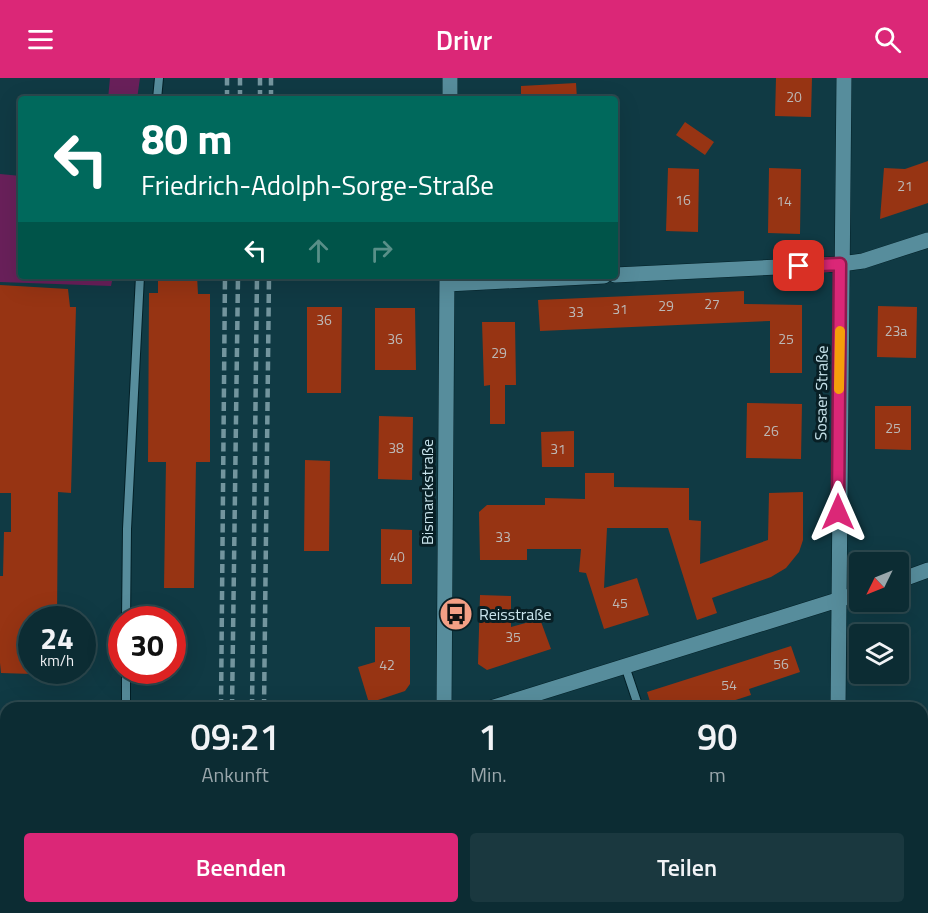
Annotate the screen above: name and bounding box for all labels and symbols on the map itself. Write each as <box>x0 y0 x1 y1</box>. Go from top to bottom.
house number: 20 <box>786 86 802 107</box>
house number: 21 <box>897 175 913 196</box>
house number: 16 <box>675 189 691 210</box>
house number: 14 <box>776 190 792 211</box>
pin <box>773 240 824 291</box>
house number: 27 <box>704 293 720 314</box>
house number: 29 <box>658 295 674 316</box>
house number: 31 <box>612 298 628 319</box>
house number: 33 <box>568 301 584 322</box>
house number: 36 <box>316 309 332 330</box>
house number: 23a <box>885 320 907 341</box>
house number: 36 <box>387 328 403 349</box>
house number: 25 <box>778 328 794 349</box>
house number: 29 <box>491 342 507 363</box>
street label: Sosaer Straße <box>808 345 834 441</box>
house number: 25 <box>885 417 901 438</box>
house number: 26 <box>763 420 779 441</box>
house number: 38 <box>388 437 404 458</box>
house number: 31 <box>550 438 566 459</box>
street label: Bismarckstraße <box>415 439 439 545</box>
position arrow <box>806 480 870 544</box>
house number: 33 <box>495 526 511 547</box>
house number: 40 <box>389 546 405 567</box>
north arrow <box>849 552 909 612</box>
house number: 45 <box>612 592 628 613</box>
bus stop icon: Reisstraße <box>438 596 474 632</box>
place label: Reisstraße <box>479 602 552 626</box>
speed limit sign: 30 <box>108 606 186 684</box>
house number: 35 <box>505 626 521 647</box>
house number: 56 <box>773 653 789 674</box>
house number: 42 <box>379 654 395 675</box>
house number: 54 <box>721 674 737 695</box>

